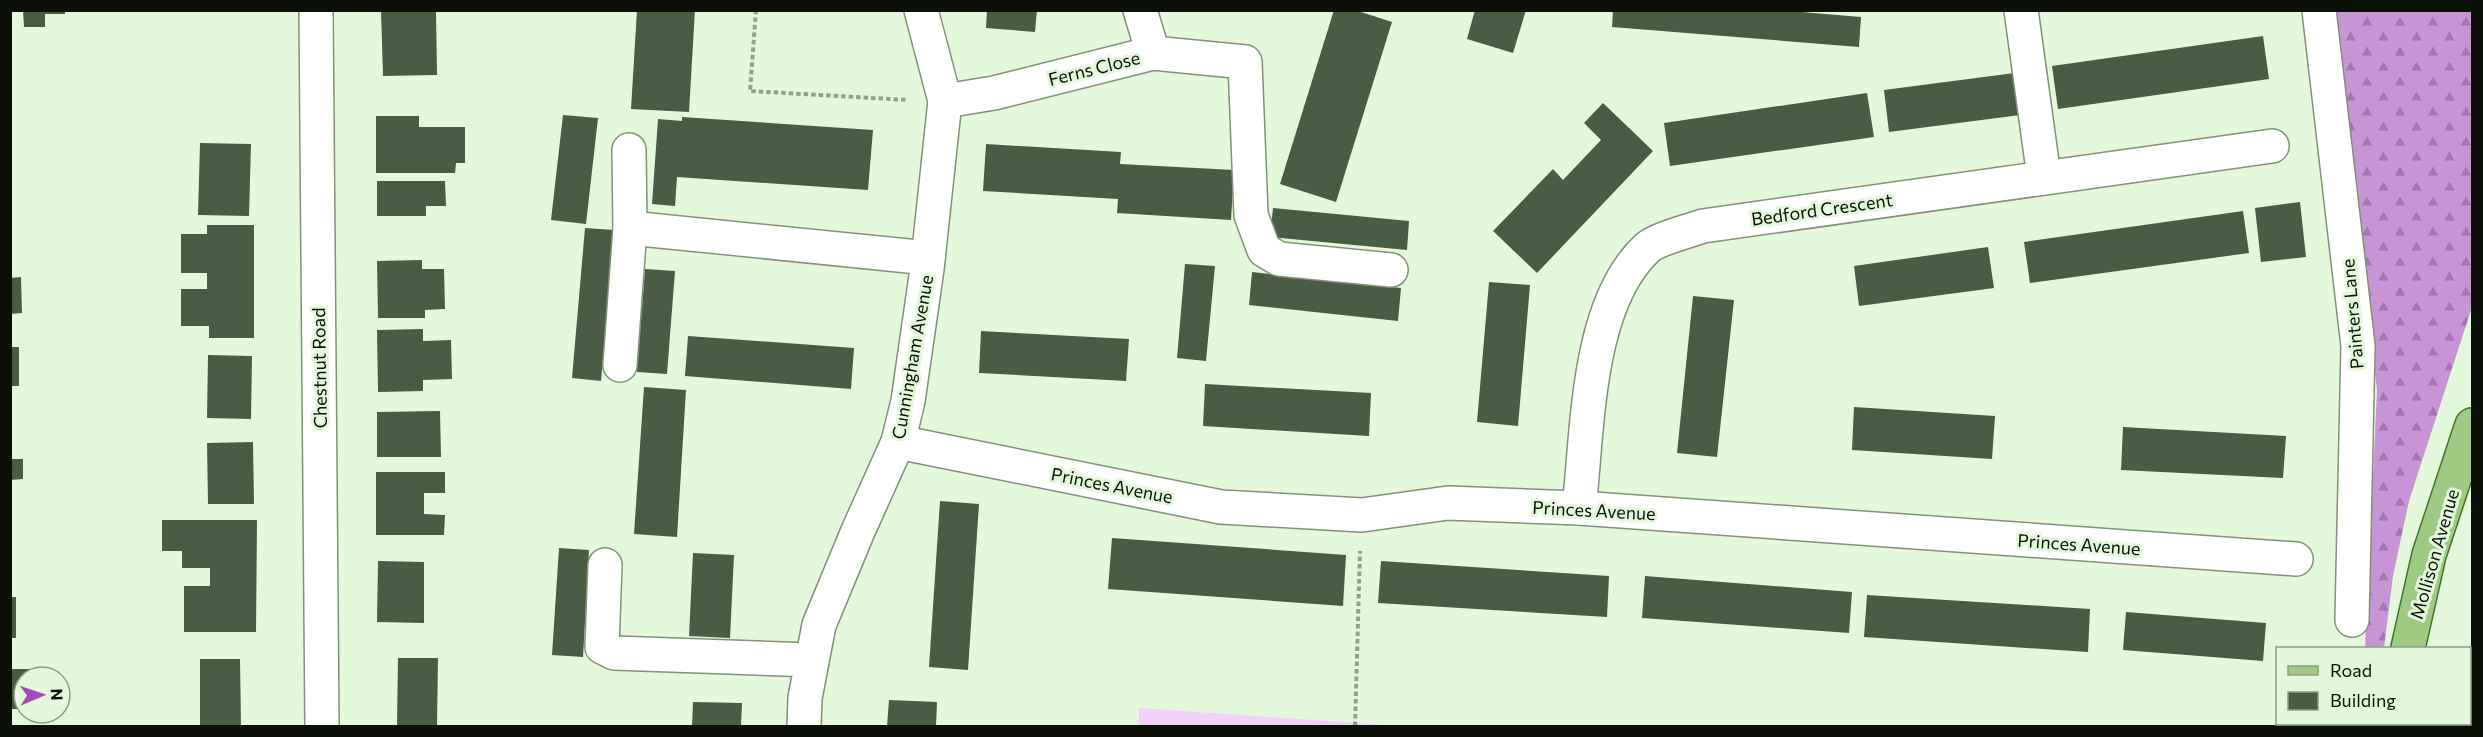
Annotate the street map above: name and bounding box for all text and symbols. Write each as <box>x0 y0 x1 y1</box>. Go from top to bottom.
street label: Ferns Close <box>1046 46 1142 90</box>
street label: Bedford Crescent <box>1750 188 1894 230</box>
street label: Painters Lane <box>2336 258 2368 370</box>
street label: Cunningham Avenue <box>887 273 937 441</box>
street label: Chestnut Road <box>307 307 331 429</box>
street label: Princes Avenue <box>1049 462 1175 508</box>
street label: Mollison Avenue <box>2405 486 2463 622</box>
street label: Princes Avenue <box>1532 496 1656 524</box>
street label: Princes Avenue <box>2017 529 2141 559</box>
legend <box>2276 647 2471 725</box>
text: Road <box>2330 659 2372 681</box>
north arrow <box>12 665 72 725</box>
text: N <box>48 688 67 701</box>
text: Building <box>2330 689 2396 711</box>

